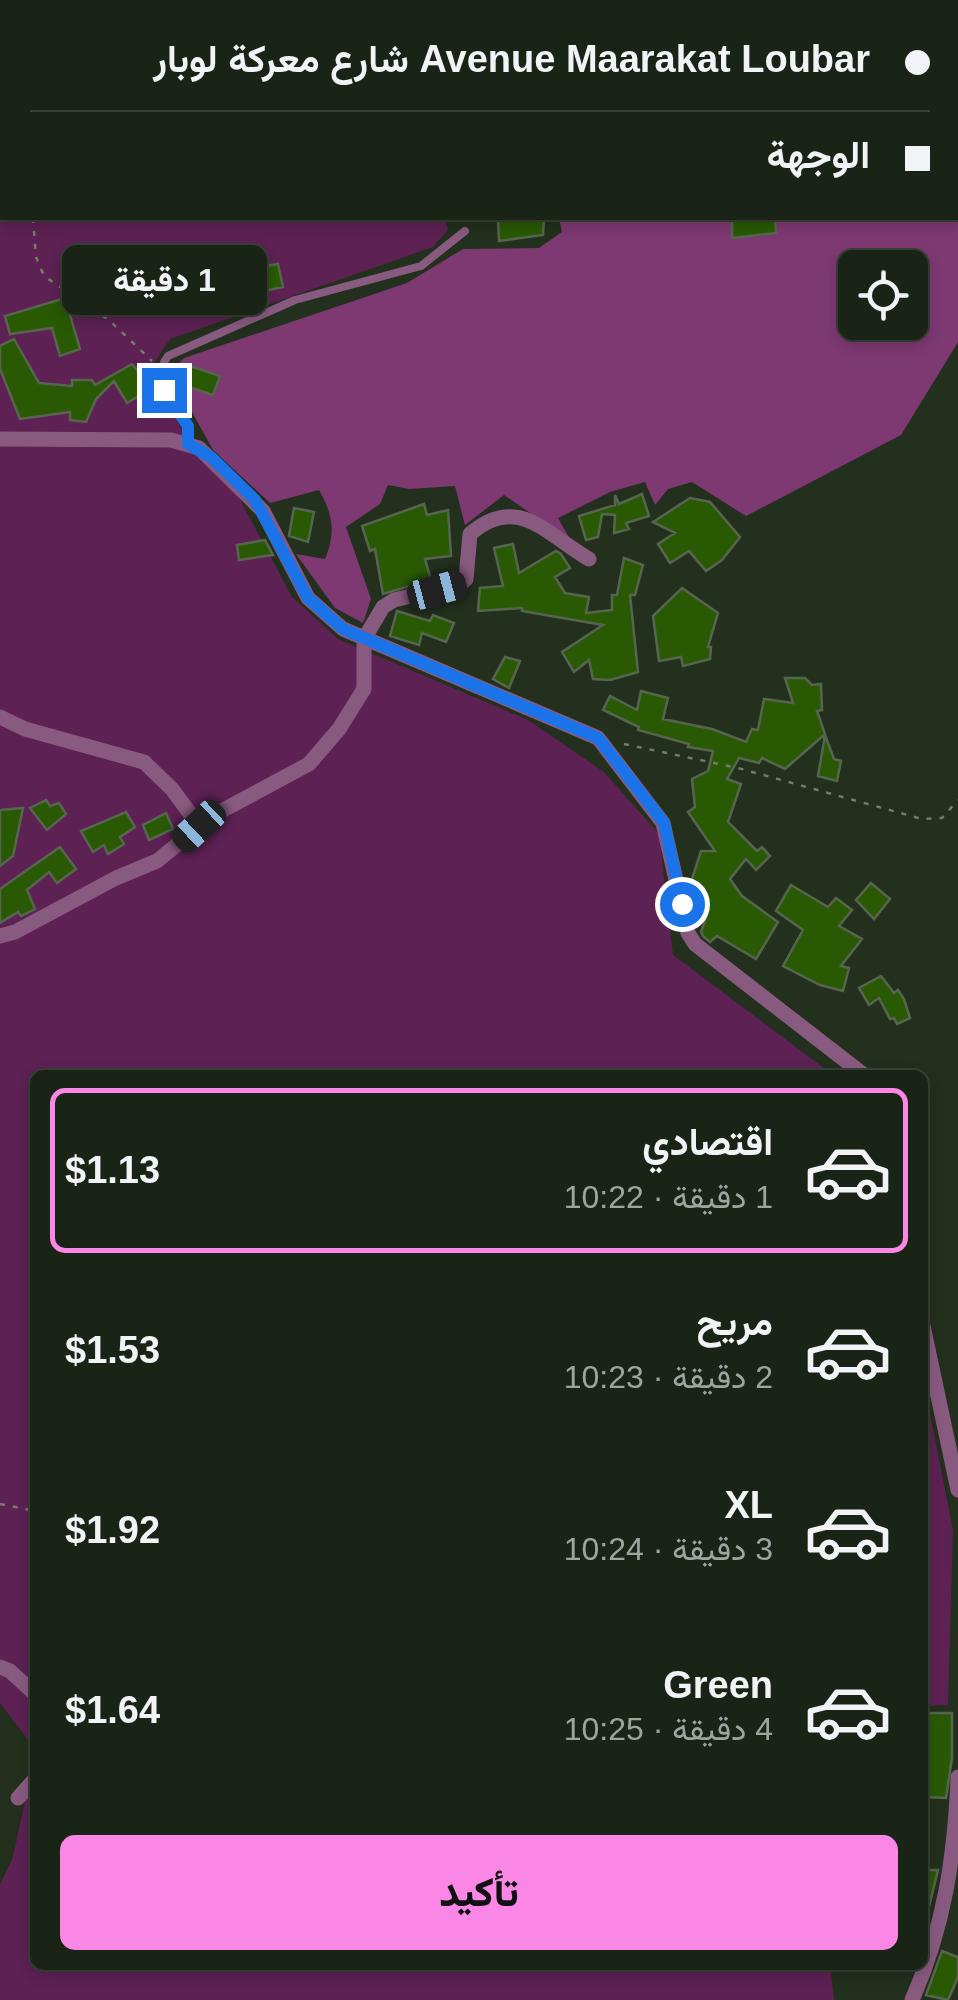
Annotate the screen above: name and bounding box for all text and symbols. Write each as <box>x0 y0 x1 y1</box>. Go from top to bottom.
text: Avenue Maarakat Loubar شارع معركة لوبار <box>153 38 870 80</box>
text: الوجهة <box>767 134 870 176</box>
callout: 1 دقيقة <box>61 245 266 315</box>
map controls <box>838 250 928 340</box>
button: locate <box>838 250 928 340</box>
text: 1 دقيقة <box>113 262 216 298</box>
route end <box>142 368 187 413</box>
car <box>404 568 470 612</box>
car <box>167 795 231 857</box>
route start <box>660 882 705 927</box>
text: اقتصادي <box>642 1121 773 1163</box>
icon: car <box>803 1126 893 1216</box>
text: $1.13 <box>65 1149 160 1191</box>
text: 1 دقيقة · 10:22 <box>564 1179 773 1215</box>
text: مريح <box>697 1301 773 1343</box>
icon: car <box>803 1306 893 1396</box>
text: $1.53 <box>65 1329 160 1371</box>
text: 2 دقيقة · 10:23 <box>564 1359 773 1395</box>
text: XL <box>724 1484 773 1526</box>
icon: car <box>803 1486 893 1576</box>
text: $1.92 <box>65 1509 160 1551</box>
text: 3 دقيقة · 10:24 <box>564 1531 773 1567</box>
text: Green <box>663 1664 773 1706</box>
icon: car <box>803 1666 893 1756</box>
text: $1.64 <box>65 1689 160 1731</box>
text: 4 دقيقة · 10:25 <box>564 1711 773 1747</box>
button: تأكيد <box>60 1835 898 1950</box>

